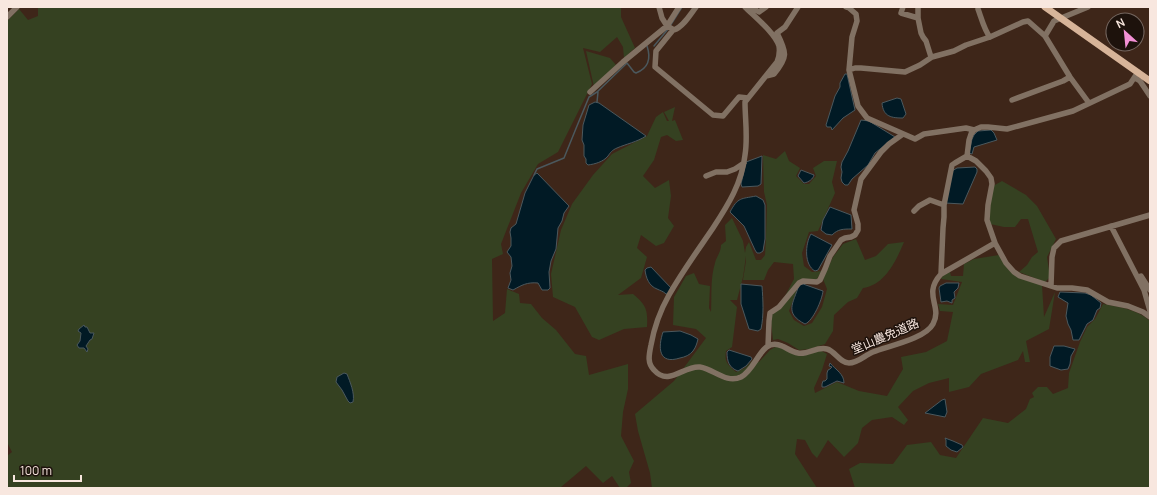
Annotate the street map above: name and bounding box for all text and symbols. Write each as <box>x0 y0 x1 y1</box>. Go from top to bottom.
north arrow <box>1105 12 1145 52</box>
text: N <box>1113 14 1127 31</box>
street label: 堂山農免道路 <box>849 314 921 358</box>
scale bar <box>14 457 81 483</box>
text: 100 m <box>20 462 52 479</box>

